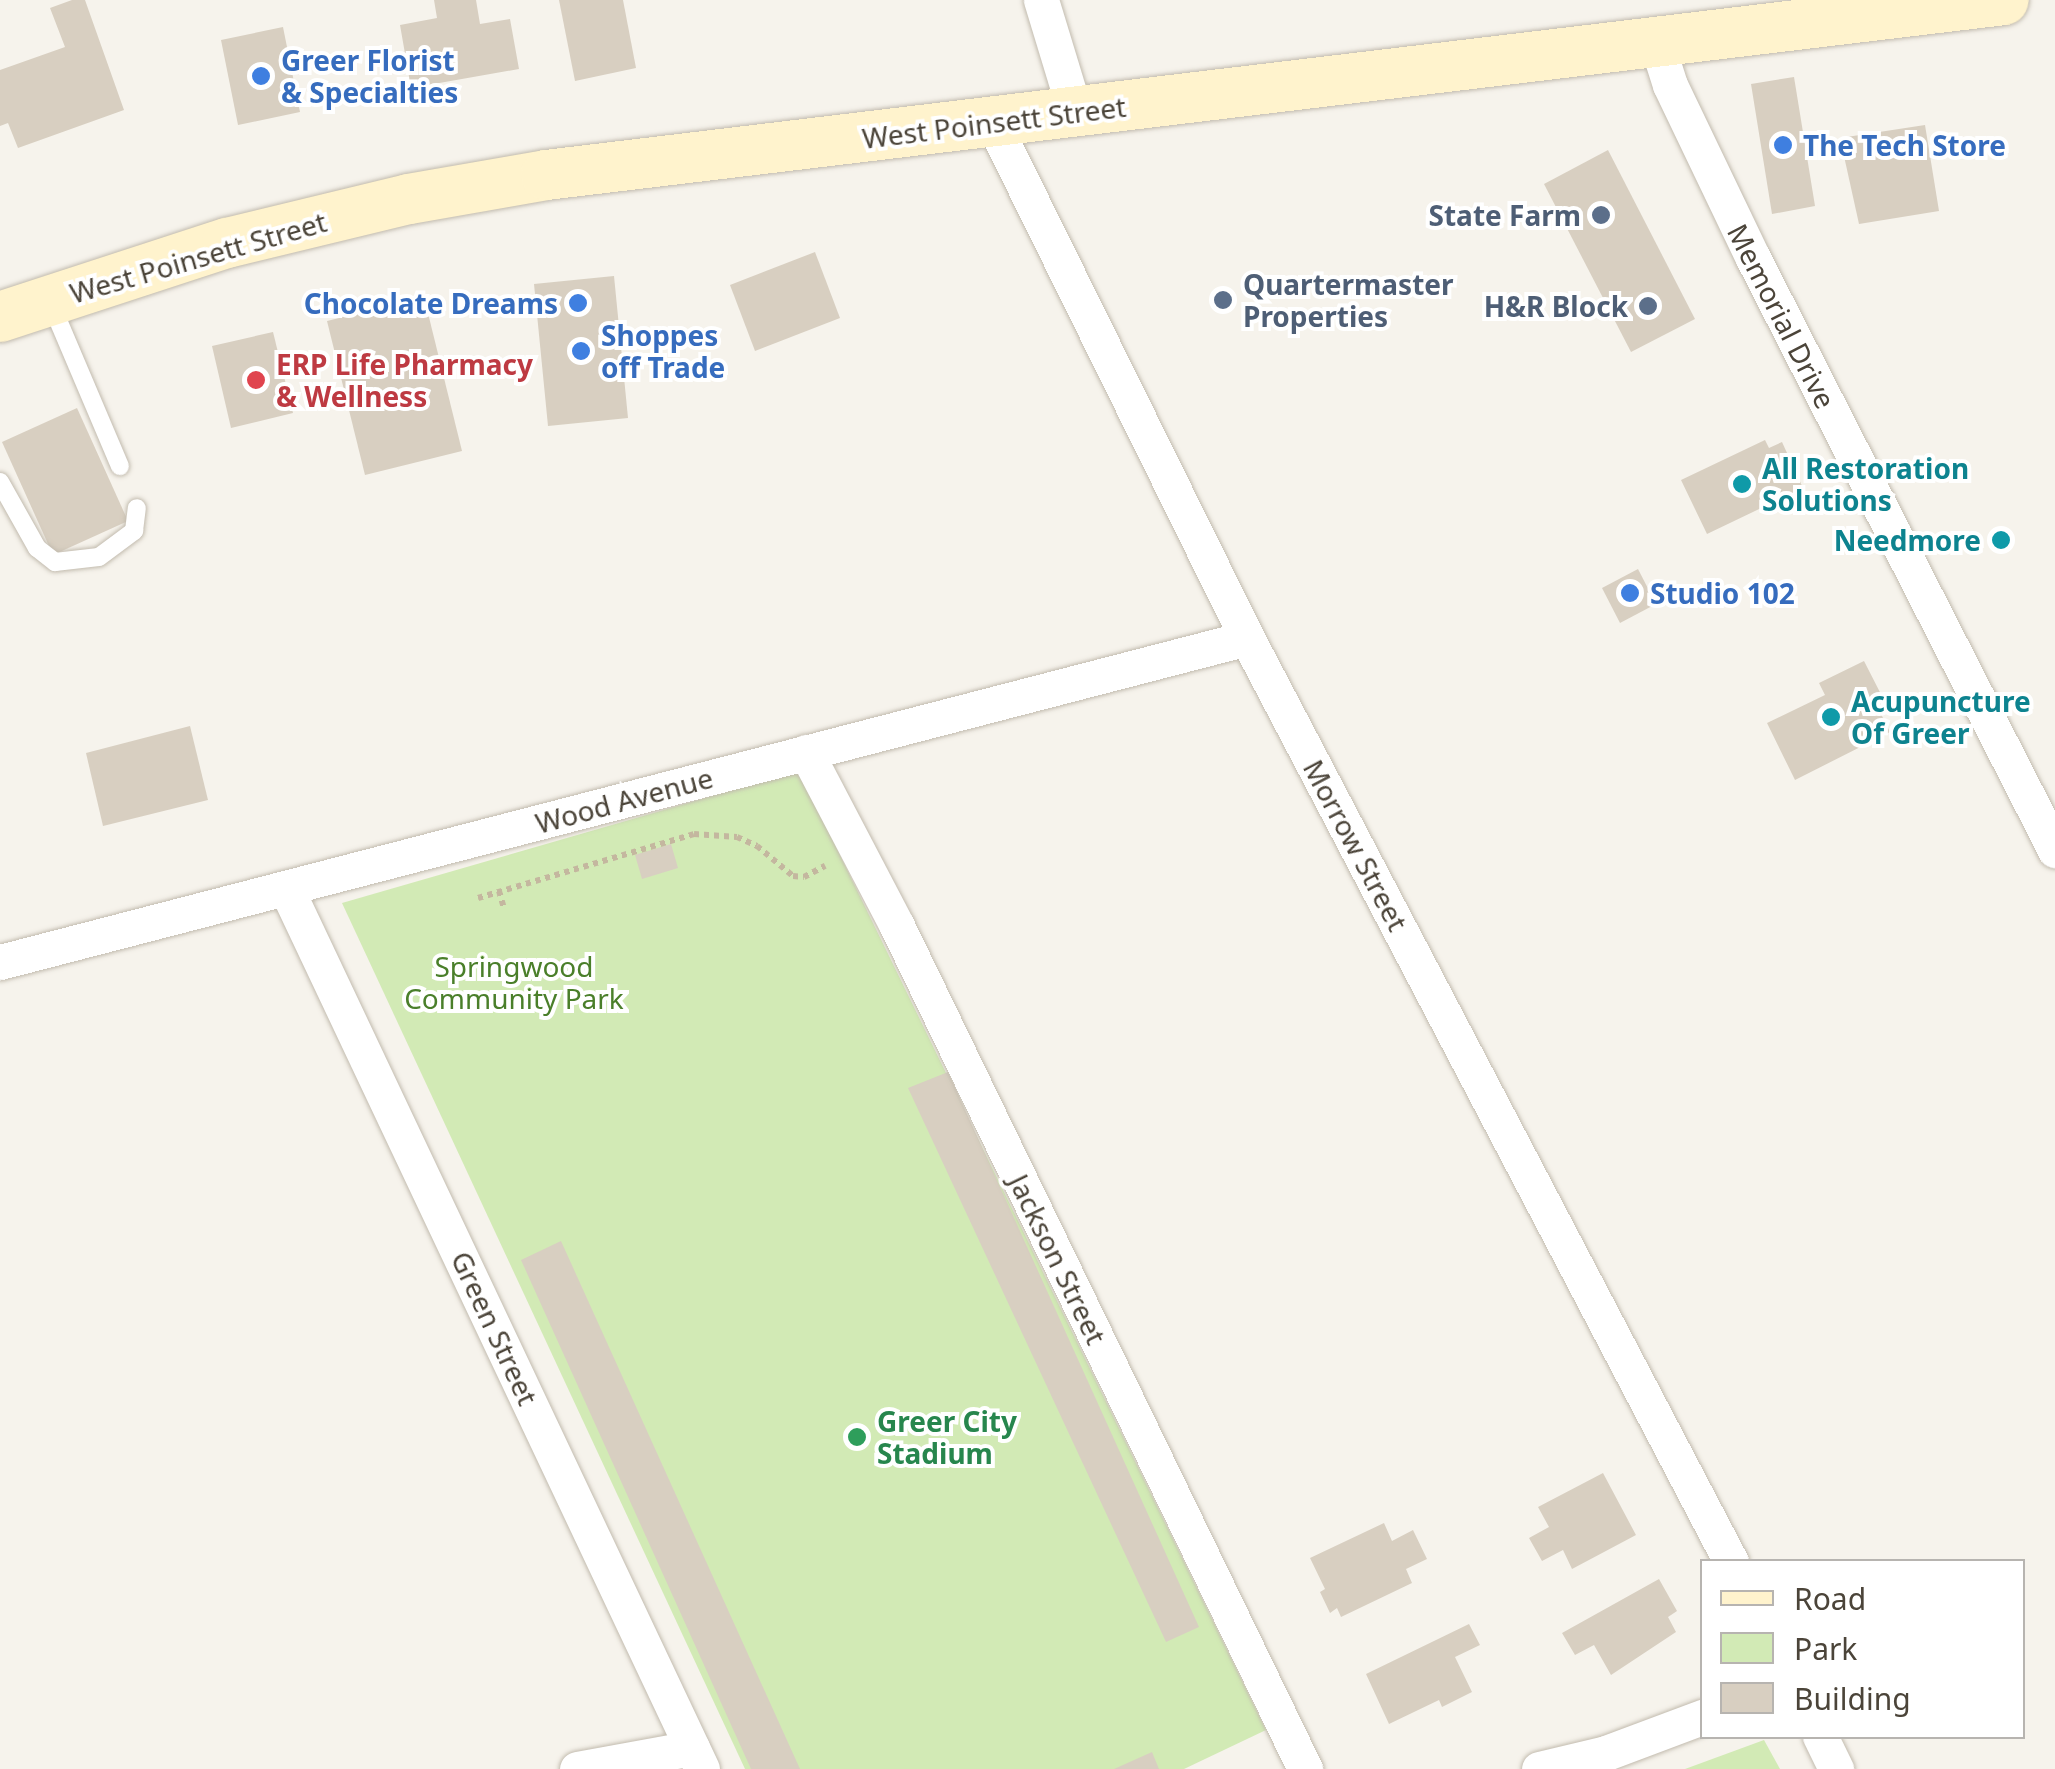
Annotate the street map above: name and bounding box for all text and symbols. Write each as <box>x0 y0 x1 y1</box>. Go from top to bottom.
place label: Greer Florist & Specialties <box>281 43 458 109</box>
marker: Greer Florist & Specialties <box>250 65 272 87</box>
street label: West Poinsett Street <box>860 89 1128 155</box>
place label: The Tech Store <box>1803 128 2006 162</box>
marker: The Tech Store <box>1772 134 1794 156</box>
place label: State Farm <box>1429 198 1581 232</box>
street label: West Poinsett Street <box>66 204 330 310</box>
marker: State Farm <box>1590 204 1612 226</box>
street label: Memorial Drive <box>1721 218 1843 414</box>
place label: Quartermaster Properties <box>1243 267 1454 333</box>
place label: Chocolate Dreams <box>304 286 558 320</box>
marker: Quartermaster Properties <box>1212 289 1234 311</box>
place label: H&R Block <box>1484 289 1628 323</box>
marker: Chocolate Dreams <box>567 292 589 314</box>
marker: H&R Block <box>1637 295 1659 317</box>
place label: Shoppes off Trade <box>601 318 725 384</box>
marker: Shoppes off Trade <box>570 340 592 362</box>
place label: ERP Life Pharmacy & Wellness <box>276 347 533 413</box>
marker: ERP Life Pharmacy & Wellness <box>245 369 267 391</box>
place label: All Restoration Solutions <box>1762 451 1969 517</box>
marker: All Restoration Solutions <box>1731 473 1753 495</box>
place label: Needmore <box>1834 523 1981 557</box>
marker: Needmore <box>1990 529 2012 551</box>
place label: Studio 102 <box>1650 576 1795 610</box>
marker: Studio 102 <box>1619 582 1641 604</box>
place label: Acupuncture Of Greer <box>1851 684 2031 750</box>
marker: Acupuncture Of Greer <box>1820 706 1842 728</box>
street label: Morrow Street <box>1297 754 1415 936</box>
street label: Wood Avenue <box>532 760 716 840</box>
park label: Springwood Community Park <box>404 949 624 1015</box>
street label: Jackson Street <box>1002 1169 1114 1349</box>
street label: Green Street <box>445 1246 545 1410</box>
place label: Greer City Stadium <box>877 1404 1017 1470</box>
marker: Greer City Stadium <box>846 1426 868 1448</box>
legend <box>1700 1559 2025 1739</box>
text: Road <box>1794 1578 1866 1619</box>
text: Park <box>1794 1628 1857 1669</box>
text: Building <box>1794 1678 1911 1719</box>

